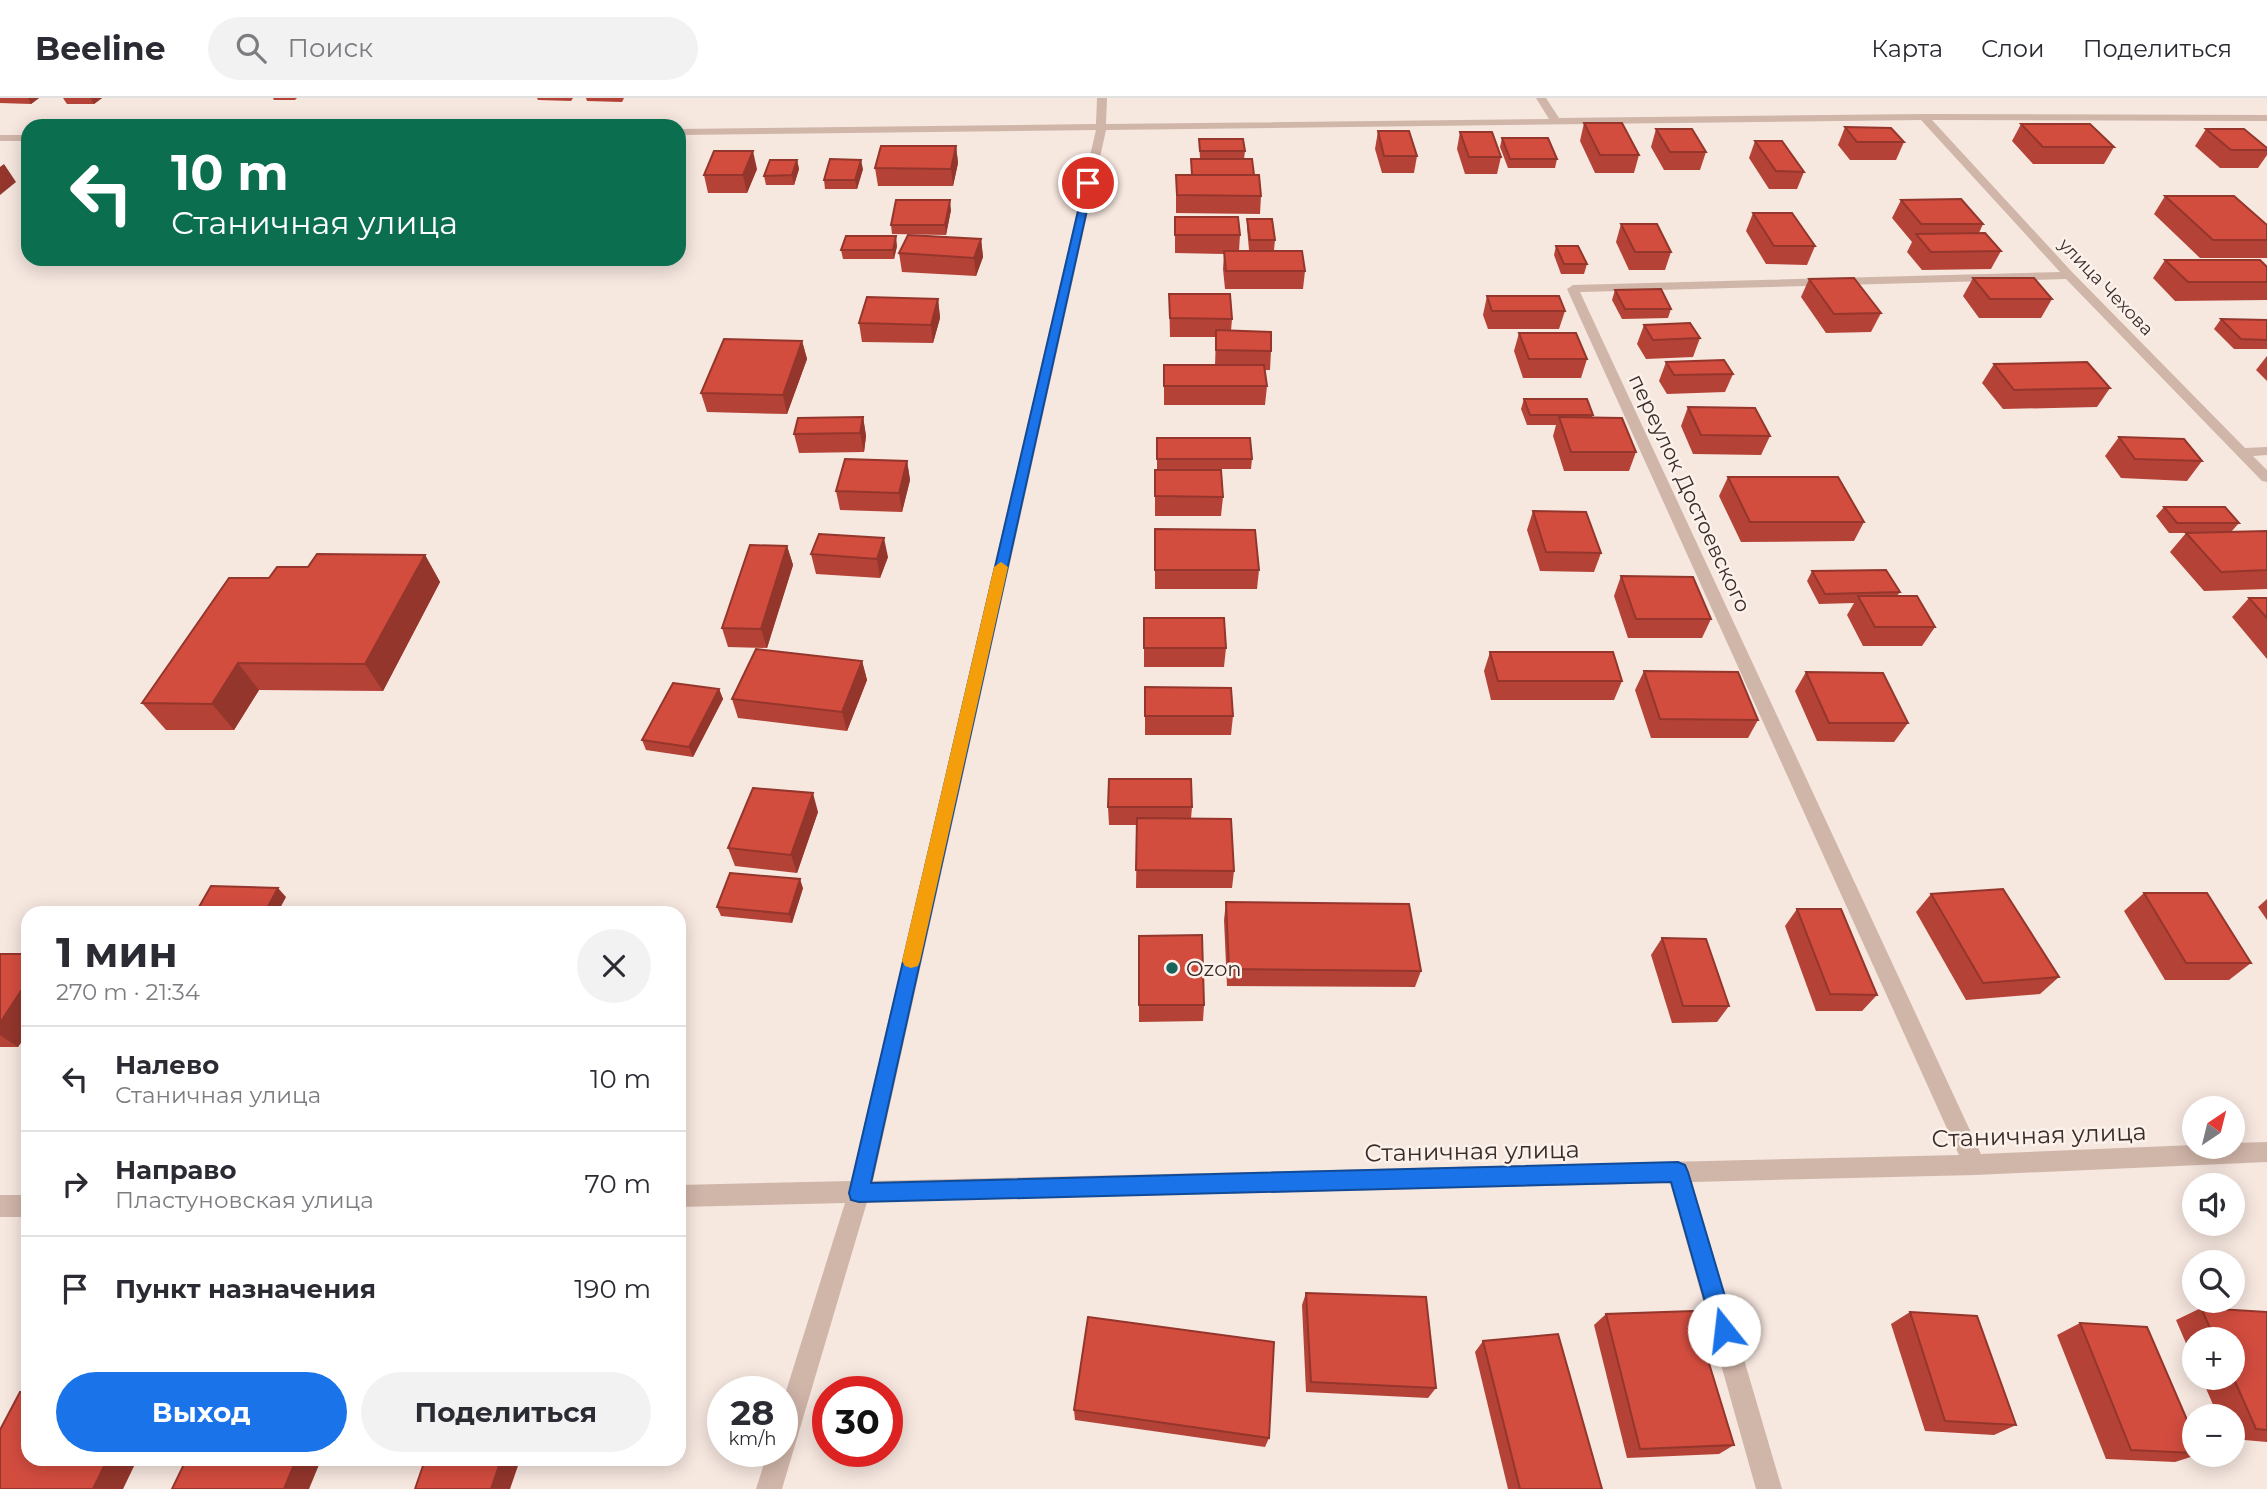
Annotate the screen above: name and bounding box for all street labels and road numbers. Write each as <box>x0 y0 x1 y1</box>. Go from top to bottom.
street label: улица Чехова <box>2053 233 2158 340</box>
street label: переулок Достоевского <box>1624 370 1756 616</box>
street label: Станичная улица <box>1931 1117 2147 1153</box>
street label: Станичная улица <box>1364 1135 1580 1167</box>

